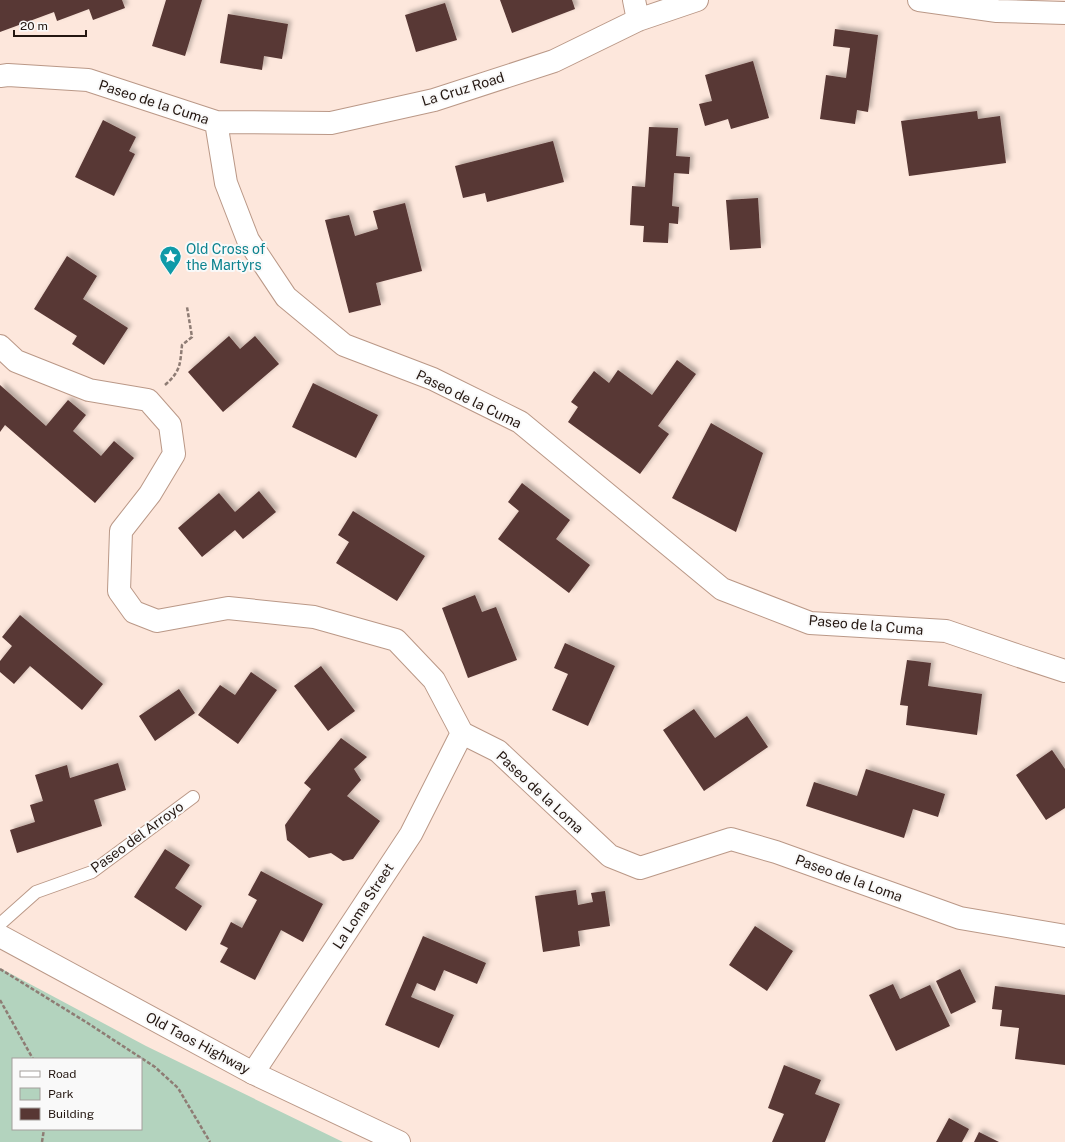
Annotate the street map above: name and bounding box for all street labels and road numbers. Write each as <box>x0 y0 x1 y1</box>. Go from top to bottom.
street label: La Cruz Road <box>420 69 506 109</box>
street label: Paseo de la Cuma <box>97 77 211 127</box>
street label: Paseo de la Cuma <box>414 367 524 431</box>
street label: Paseo de la Cuma <box>808 612 924 638</box>
street label: Paseo de la Loma <box>493 748 587 836</box>
street label: Paseo del Arroyo <box>88 798 186 876</box>
street label: Paseo de la Loma <box>793 851 905 905</box>
street label: La Loma Street <box>329 860 397 952</box>
street label: Old Taos Highway <box>143 1009 253 1077</box>

